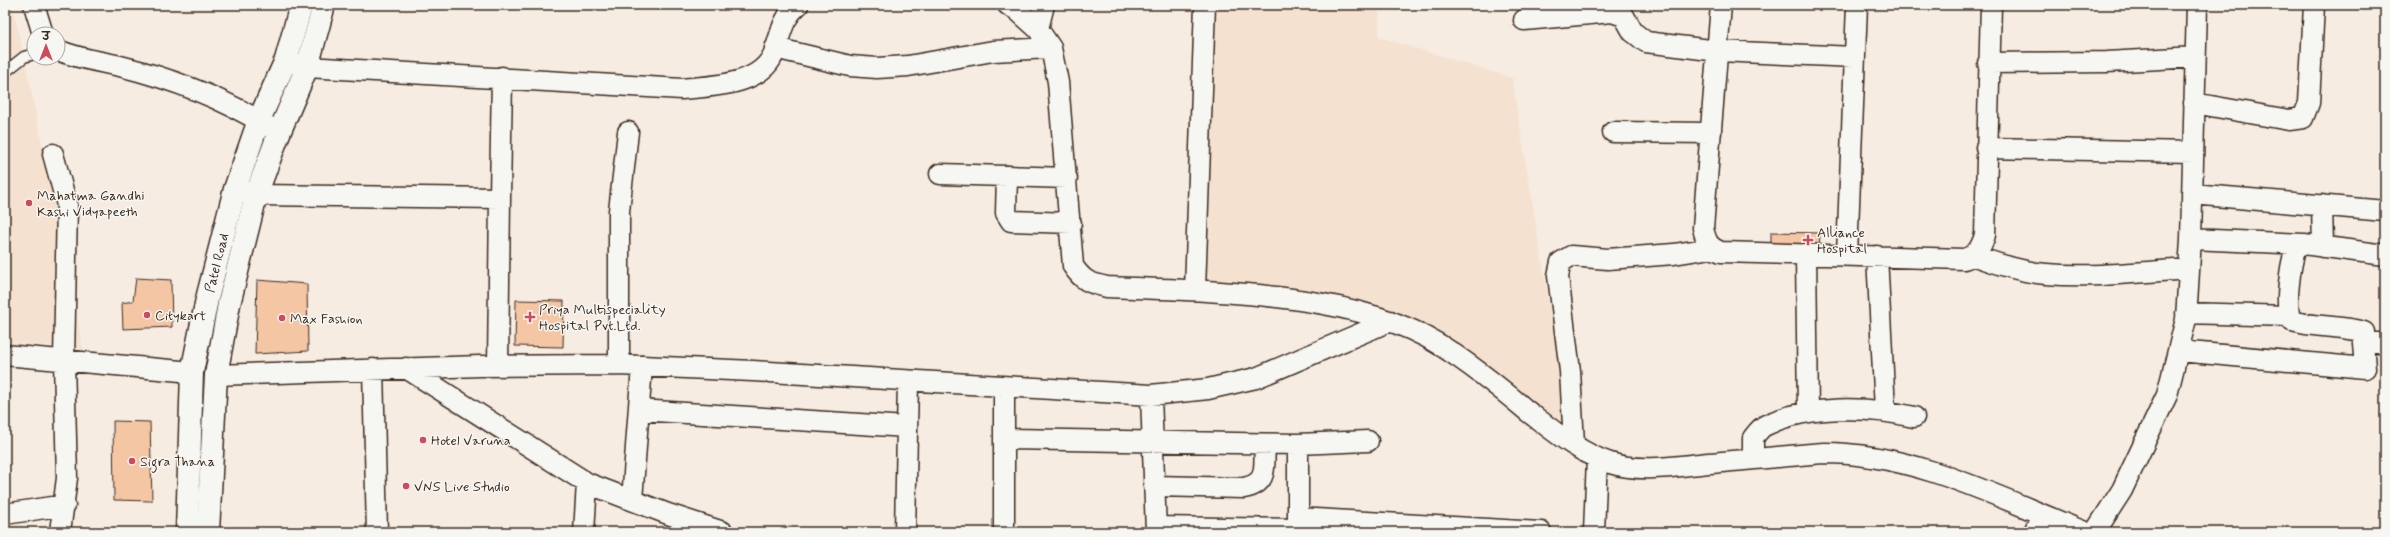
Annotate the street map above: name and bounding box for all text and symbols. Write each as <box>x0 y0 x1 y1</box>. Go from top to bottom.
north arrow <box>26 26 66 66</box>
text: उ <box>41 30 51 44</box>
place label: Mahatma Gandhi Kashi Vidyapeeth <box>37 187 144 221</box>
marker: Mahatma Gandhi Kashi Vidyapeeth <box>24 198 34 208</box>
place label: Alliance Hospital <box>1817 224 1867 258</box>
street label: Patel Road <box>201 231 233 295</box>
marker: Alliance Hospital <box>1802 234 1814 246</box>
place label: Priya Multispeciality Hospital Pvt.Ltd. <box>539 301 666 335</box>
place label: Citykart <box>155 307 207 325</box>
marker: Citykart <box>142 310 152 320</box>
place label: Max Fashion <box>290 310 363 328</box>
marker: Priya Multispeciality Hospital Pvt.Ltd. <box>524 311 536 323</box>
marker: Max Fashion <box>277 313 287 323</box>
place label: Hotel Varuna <box>431 432 511 450</box>
marker: Hotel Varuna <box>418 435 428 445</box>
place label: Sigra Thana <box>140 453 215 473</box>
marker: Sigra Thana <box>127 456 137 466</box>
place label: VNS Live Studio <box>414 478 510 496</box>
marker: VNS Live Studio <box>401 481 411 491</box>

